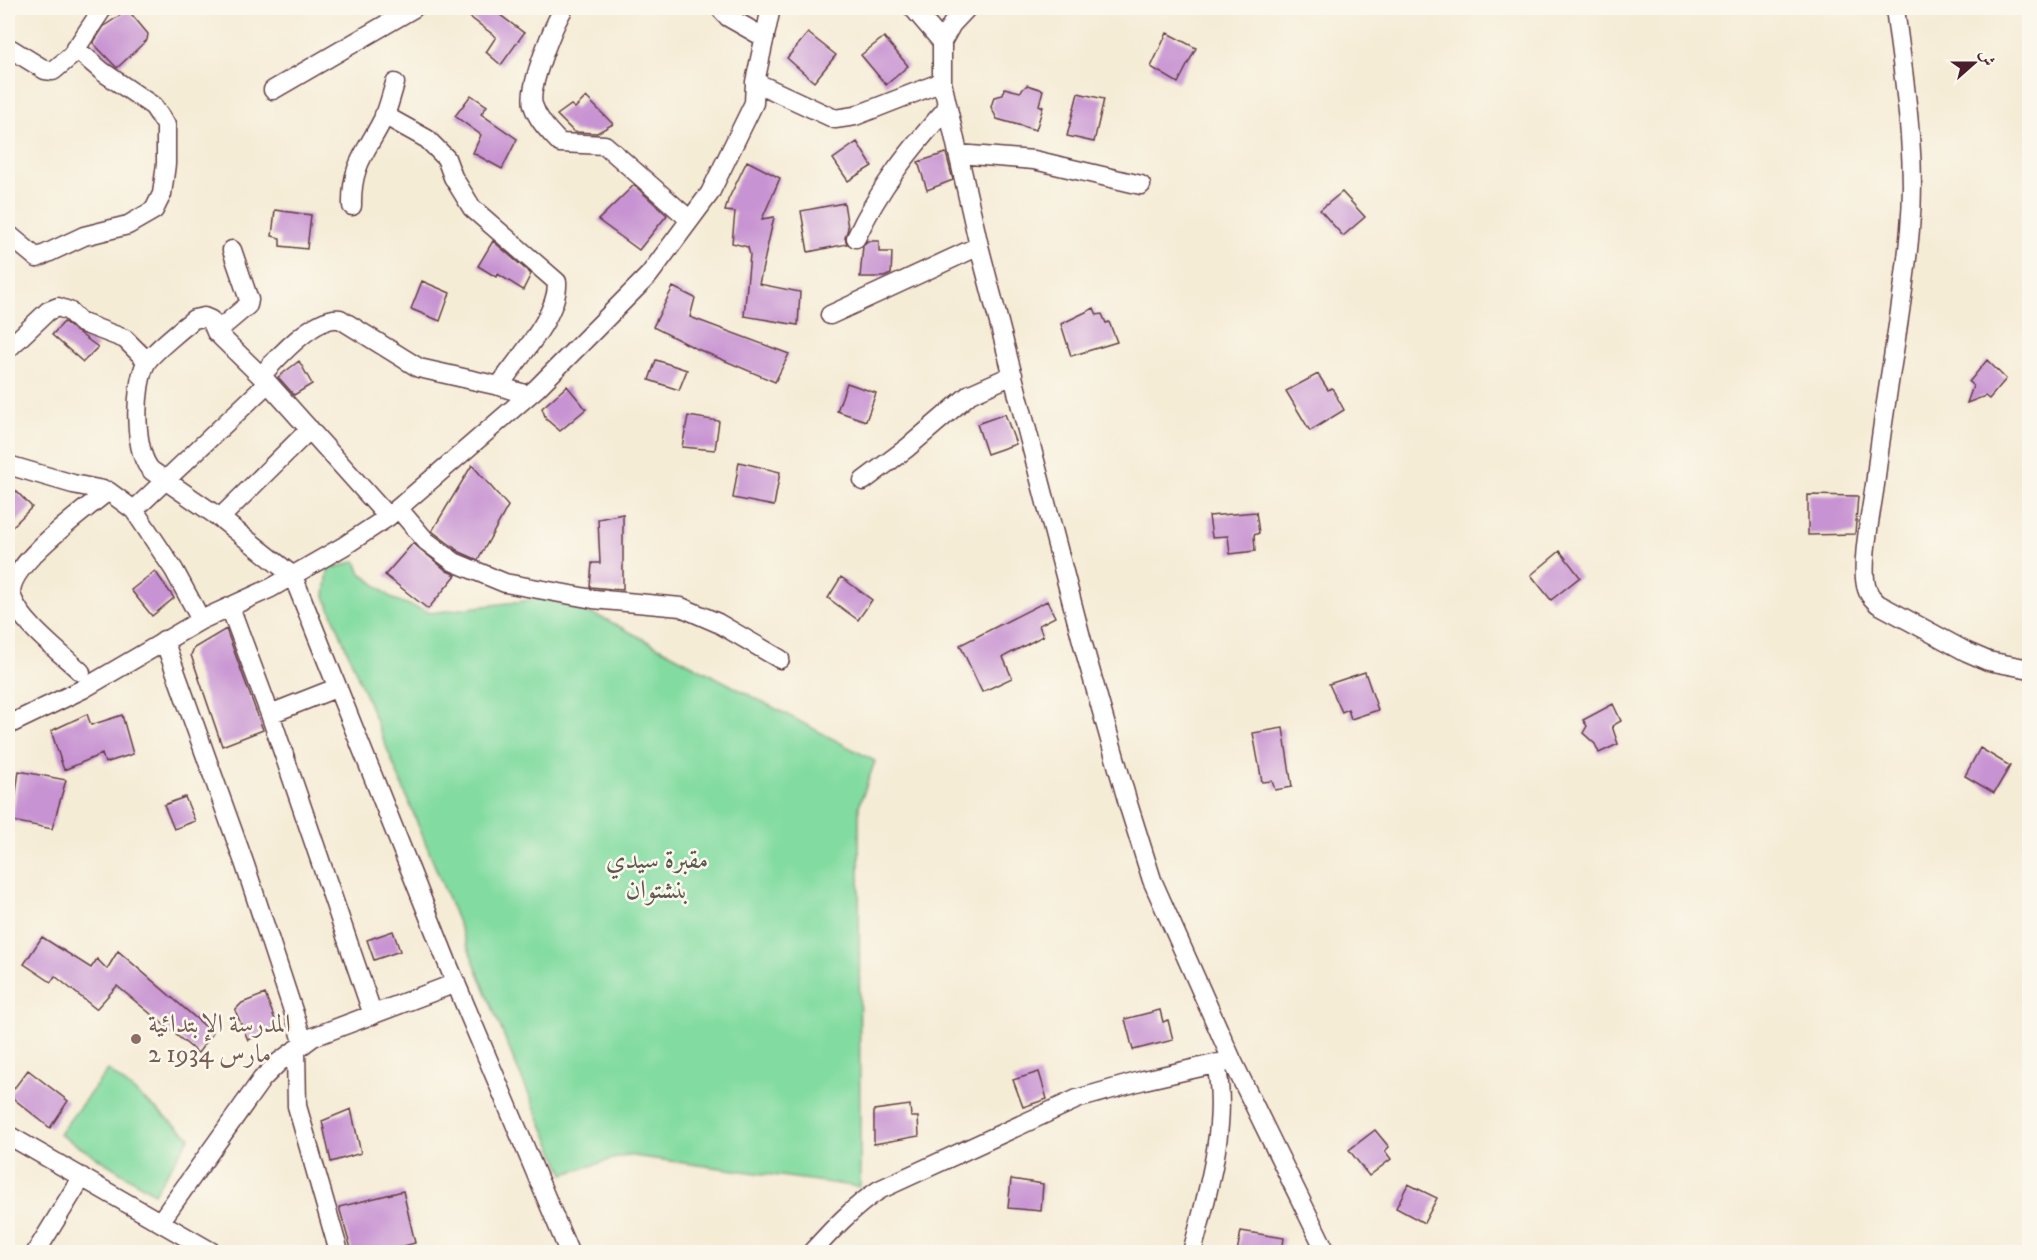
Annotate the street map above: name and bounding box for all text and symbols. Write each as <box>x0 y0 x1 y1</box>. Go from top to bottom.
north arrow <box>1944 33 2004 93</box>
text: ش <box>1975 47 1999 69</box>
park label: مقبرة سيدي بنشتوان <box>606 844 708 907</box>
place label: المدرسة الإبتدائية 2 مارس 1934 <box>148 1008 291 1071</box>
marker: المدرسة الإبتدائية 2 مارس 1934 <box>129 1032 143 1046</box>

